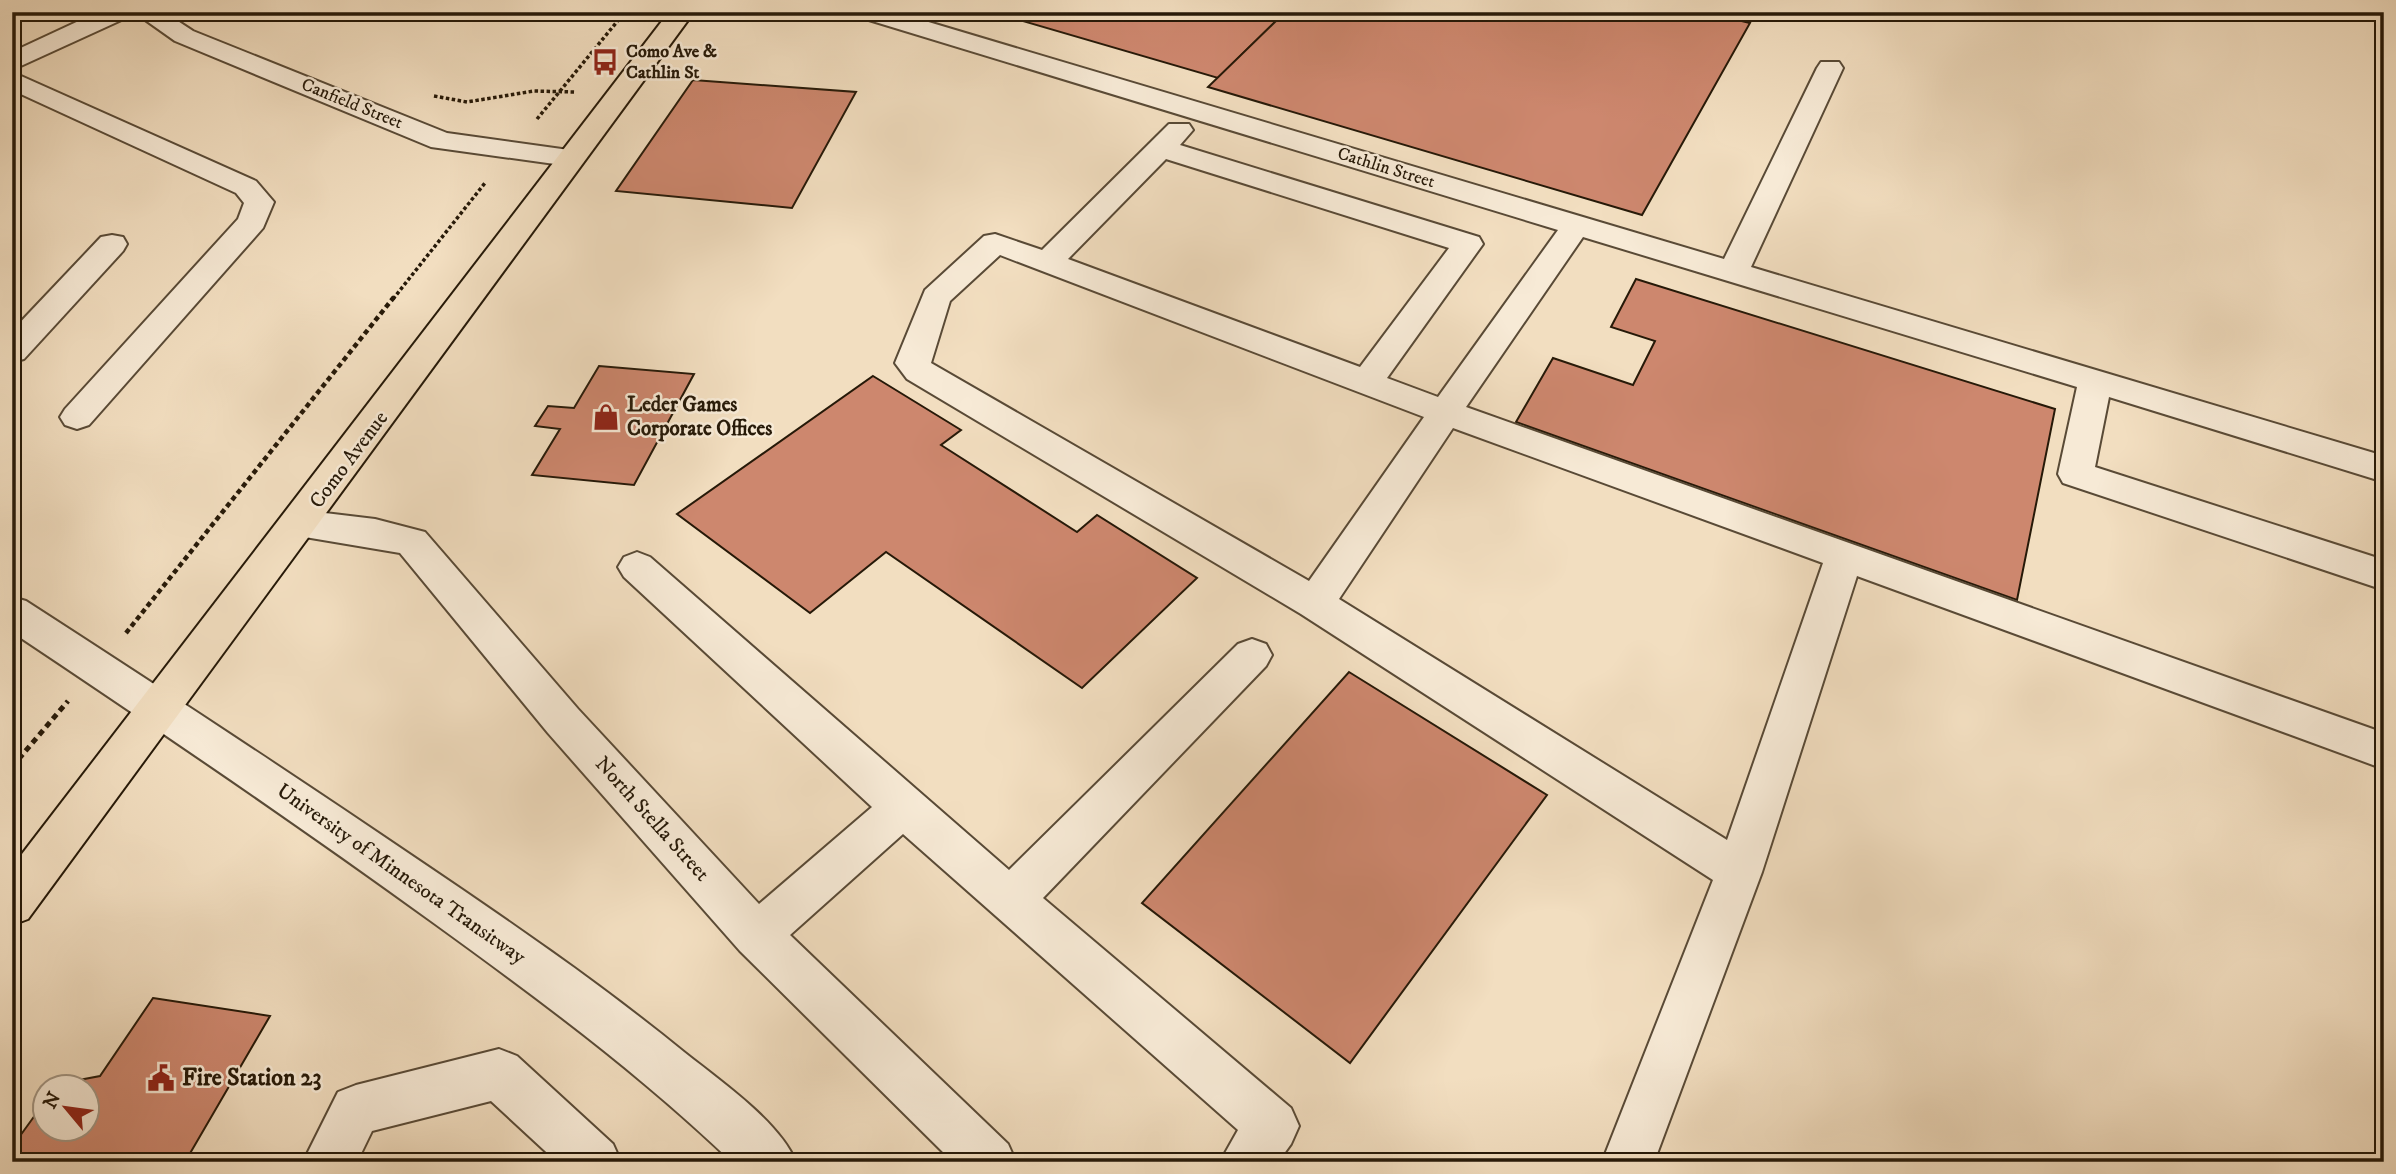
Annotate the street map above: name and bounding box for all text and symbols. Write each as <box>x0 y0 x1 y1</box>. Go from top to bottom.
place label: Como Ave & Cathlin St <box>626 41 717 84</box>
bus stop icon: Como Ave & Cathlin St <box>590 47 620 77</box>
street label: Canfield Street <box>298 74 406 134</box>
street label: Cathlin Street <box>1335 143 1438 193</box>
place label: Leder Games Corporate Offices <box>627 392 772 442</box>
shop icon: Leder Games Corporate Offices <box>591 402 621 432</box>
street label: Como Avenue <box>304 406 394 514</box>
street label: North Stella Street <box>589 751 715 887</box>
street label: University of Minnesota Transitway <box>271 778 531 971</box>
public building icon: Fire Station 23 <box>146 1063 176 1093</box>
place label: Fire Station 23 <box>182 1063 321 1093</box>
north arrow <box>32 1072 102 1142</box>
text: N <box>39 1088 66 1113</box>

